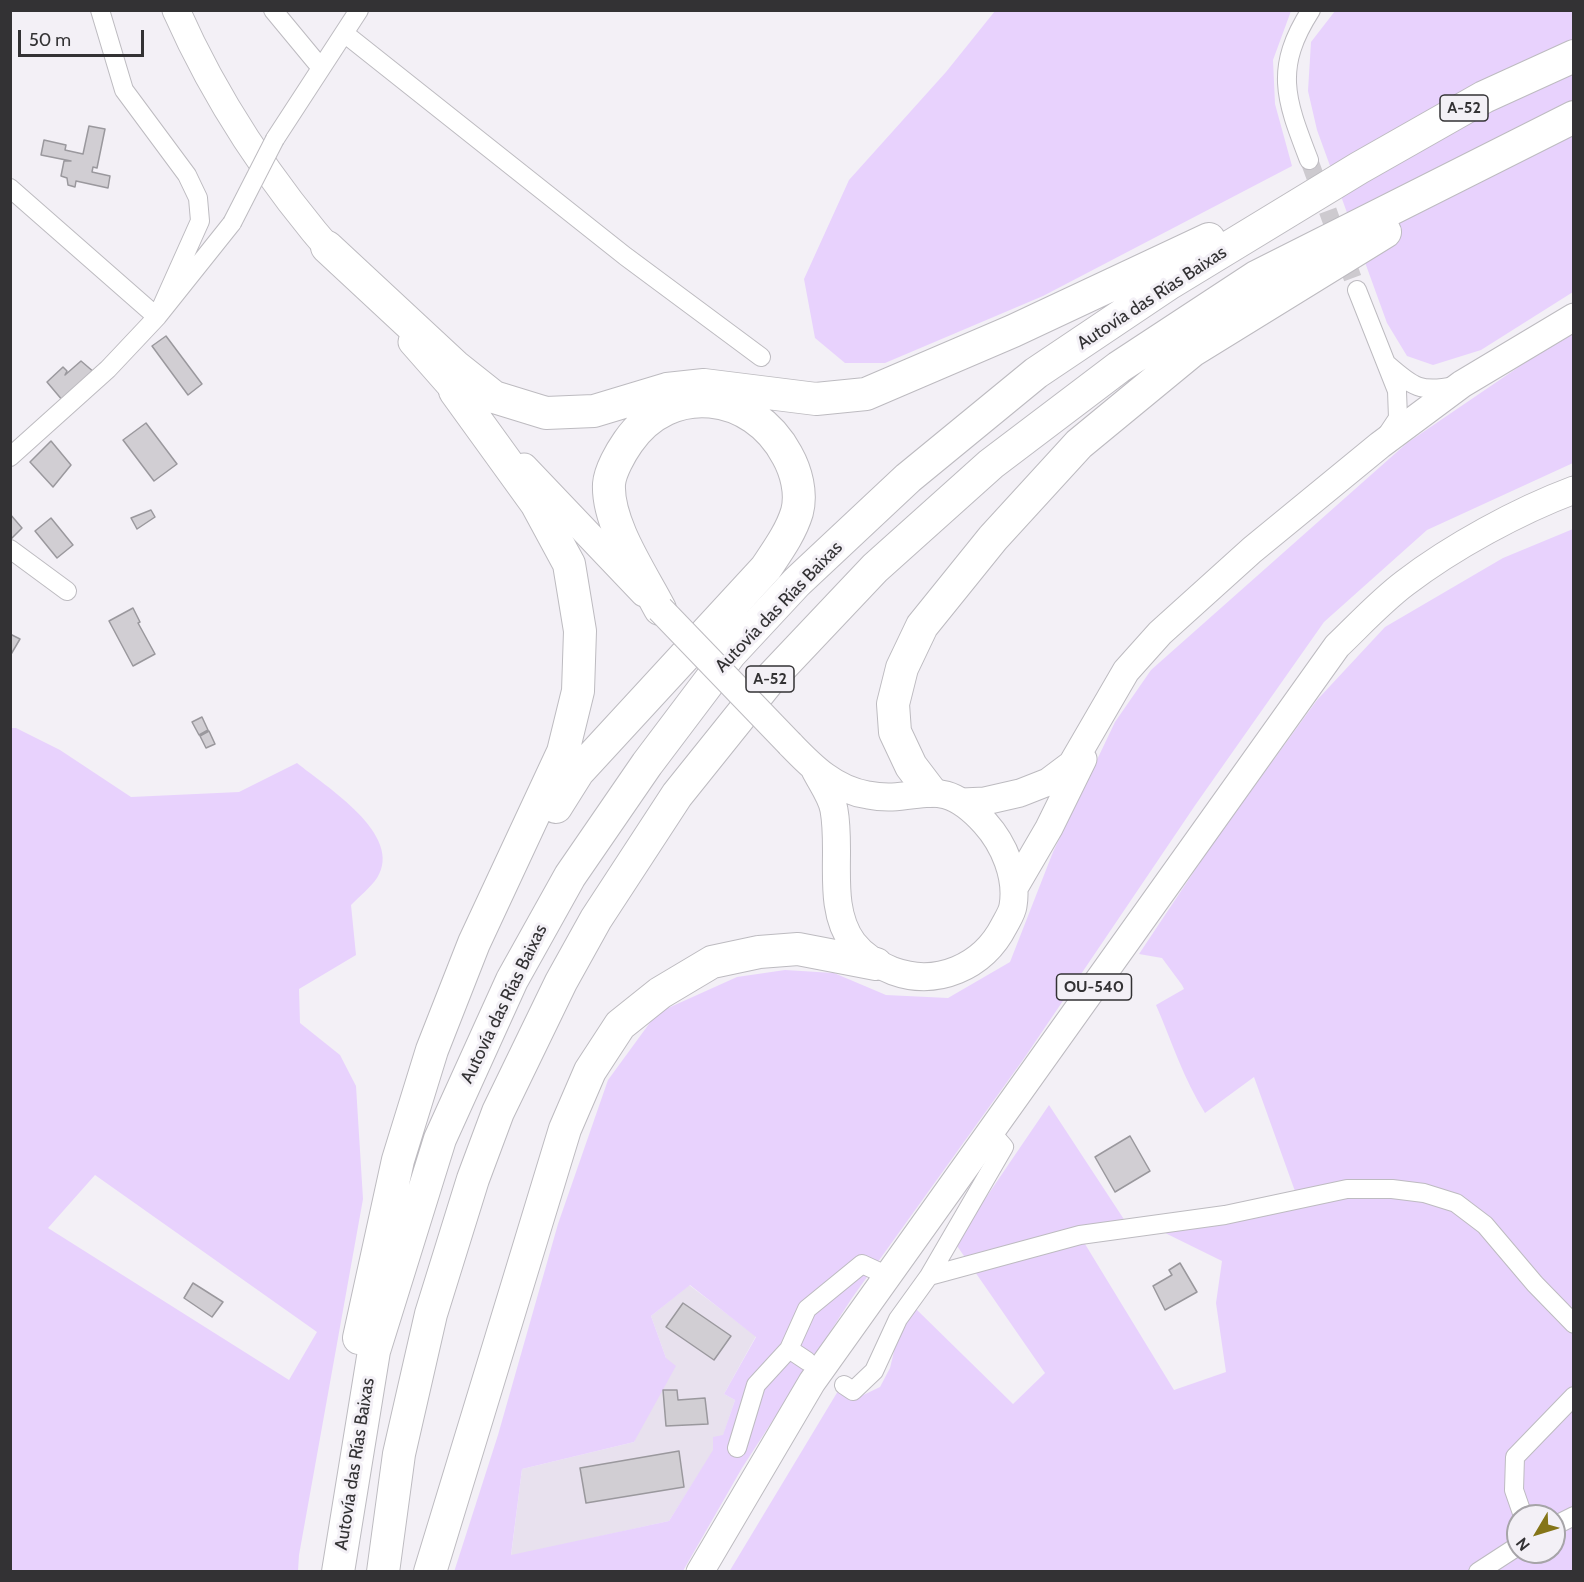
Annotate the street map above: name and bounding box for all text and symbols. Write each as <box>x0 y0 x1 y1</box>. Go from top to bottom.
scale bar <box>21 18 147 56</box>
text: 50 m <box>29 29 71 51</box>
road number: A-52 <box>1440 95 1488 121</box>
street label: Autovía das Rías Baixas <box>1073 242 1231 354</box>
street label: Autovía das Rías Baixas <box>711 537 847 677</box>
road number: A-52 <box>746 666 794 692</box>
street label: Autovía das Rías Baixas <box>456 921 552 1087</box>
road number: OU-540 <box>1056 974 1132 1000</box>
street label: Autovía das Rías Baixas <box>331 1376 379 1552</box>
north arrow <box>1506 1504 1566 1564</box>
text: N <box>1512 1534 1534 1554</box>

